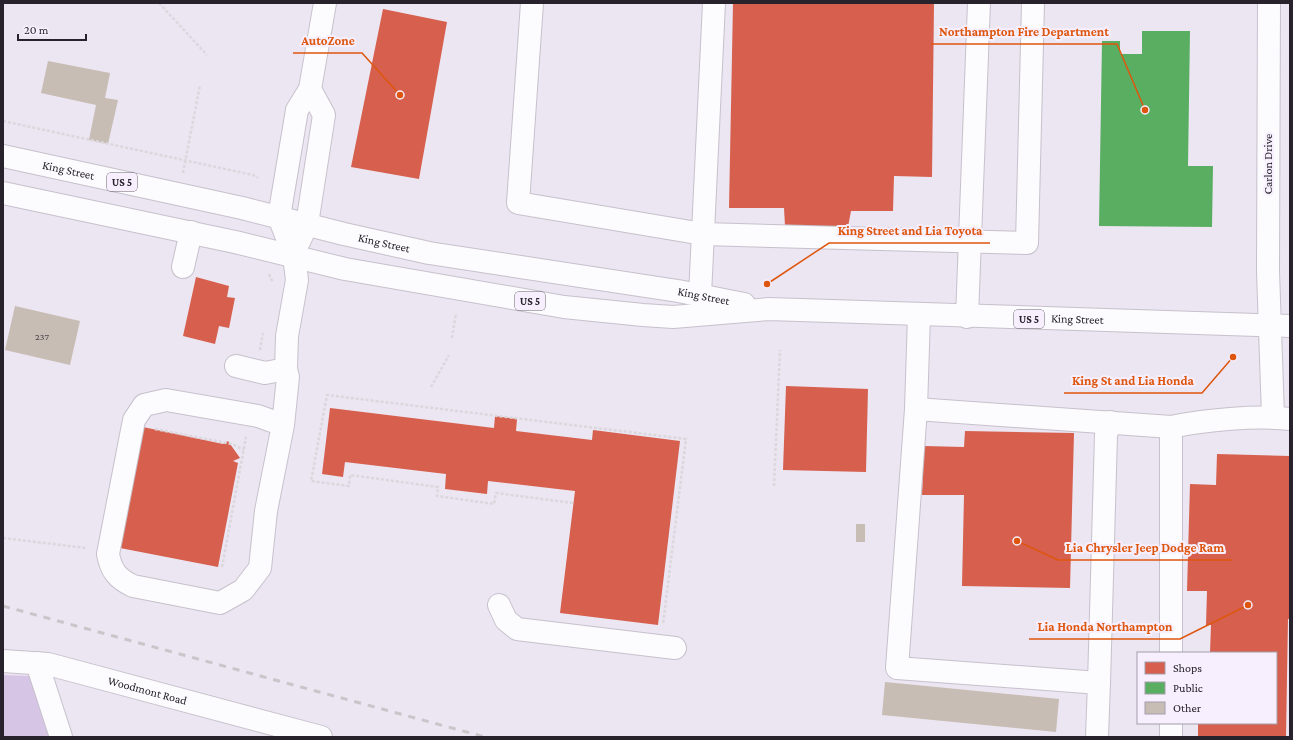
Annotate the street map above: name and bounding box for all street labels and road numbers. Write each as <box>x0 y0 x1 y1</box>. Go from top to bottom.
street label: Carlon Drive <box>1261 134 1275 194</box>
street label: King Street <box>41 158 97 183</box>
road number: US 5 <box>107 173 137 191</box>
street label: King Street <box>357 230 412 256</box>
street label: King Street <box>676 284 732 308</box>
road number: US 5 <box>515 292 545 310</box>
road number: US 5 <box>1014 310 1044 328</box>
street label: King Street <box>1051 311 1105 327</box>
street label: Woodmont Road <box>106 673 189 708</box>

